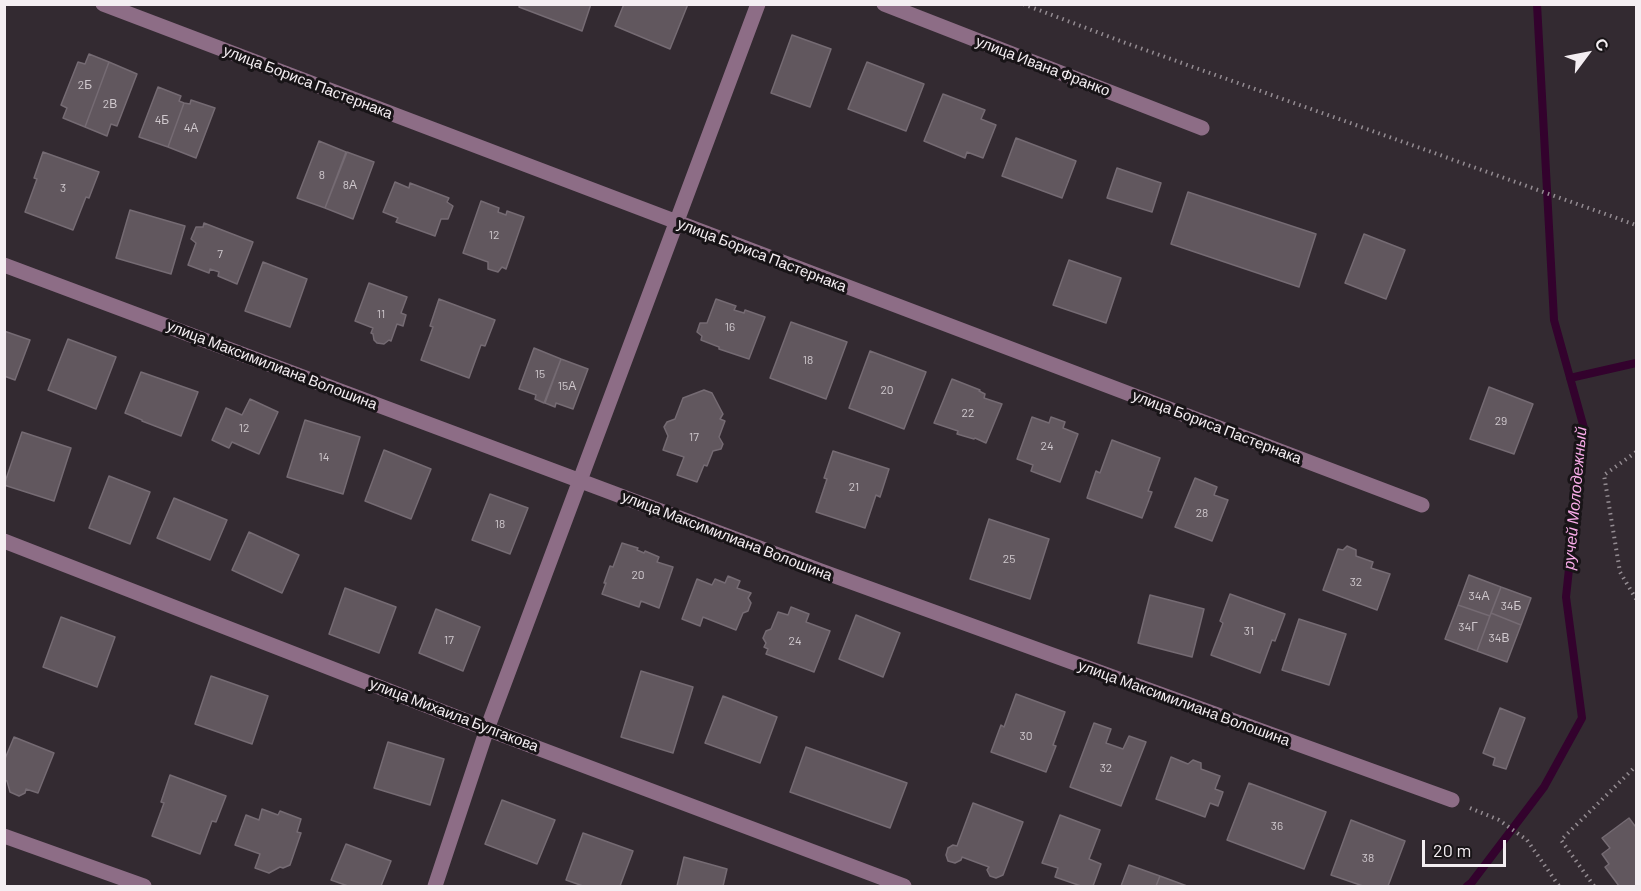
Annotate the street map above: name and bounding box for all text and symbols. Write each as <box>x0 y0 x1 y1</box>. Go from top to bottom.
north arrow <box>1557 24 1617 84</box>
street label: улица Ивана Франко <box>973 32 1113 100</box>
text: С <box>1592 34 1614 54</box>
street label: улица Бориса Пастернака <box>221 41 395 123</box>
house number: 2Б <box>78 78 92 92</box>
house number: 2В <box>103 97 117 111</box>
house number: 4Б <box>155 113 169 127</box>
house number: 4А <box>184 121 198 135</box>
house number: 8 <box>319 168 325 182</box>
house number: 8А <box>343 178 357 192</box>
house number: 3 <box>60 181 66 195</box>
street label: улица Бориса Пастернака <box>675 214 849 296</box>
house number: 12 <box>489 228 499 242</box>
house number: 7 <box>217 247 223 261</box>
house number: 11 <box>377 307 385 321</box>
street label: улица Максимилиана Волошина <box>164 316 380 414</box>
house number: 16 <box>725 320 735 334</box>
house number: 18 <box>803 353 813 367</box>
house number: 15 <box>535 367 545 381</box>
house number: 15А <box>558 379 576 393</box>
house number: 20 <box>880 383 894 397</box>
street label: улица Бориса Пастернака <box>1130 386 1304 468</box>
house number: 22 <box>962 406 974 420</box>
house number: 29 <box>1495 414 1507 428</box>
house number: 12 <box>239 421 249 435</box>
water label: ручей Молодежный <box>1559 426 1591 570</box>
house number: 17 <box>689 430 699 444</box>
house number: 24 <box>1040 439 1054 453</box>
house number: 14 <box>319 450 329 464</box>
house number: 21 <box>849 480 859 494</box>
street label: улица Максимилиана Волошина <box>619 487 835 585</box>
house number: 28 <box>1196 506 1208 520</box>
house number: 18 <box>495 517 505 531</box>
house number: 25 <box>1003 552 1015 566</box>
house number: 20 <box>631 568 645 582</box>
house number: 32 <box>1350 575 1362 589</box>
house number: 34А <box>1469 589 1489 603</box>
house number: 34Б <box>1501 599 1521 613</box>
house number: 34Г <box>1458 620 1478 634</box>
house number: 31 <box>1244 624 1254 638</box>
house number: 34В <box>1489 631 1509 645</box>
house number: 17 <box>444 633 454 647</box>
house number: 24 <box>788 634 802 648</box>
street label: улица Максимилиана Волошина <box>1076 656 1292 750</box>
street label: улица Михаила Булгакова <box>367 674 541 756</box>
house number: 30 <box>1020 729 1032 743</box>
house number: 32 <box>1100 761 1112 775</box>
house number: 36 <box>1271 819 1283 833</box>
scale bar <box>1425 828 1509 866</box>
text: 20 m <box>1433 839 1471 861</box>
house number: 38 <box>1362 851 1374 865</box>

